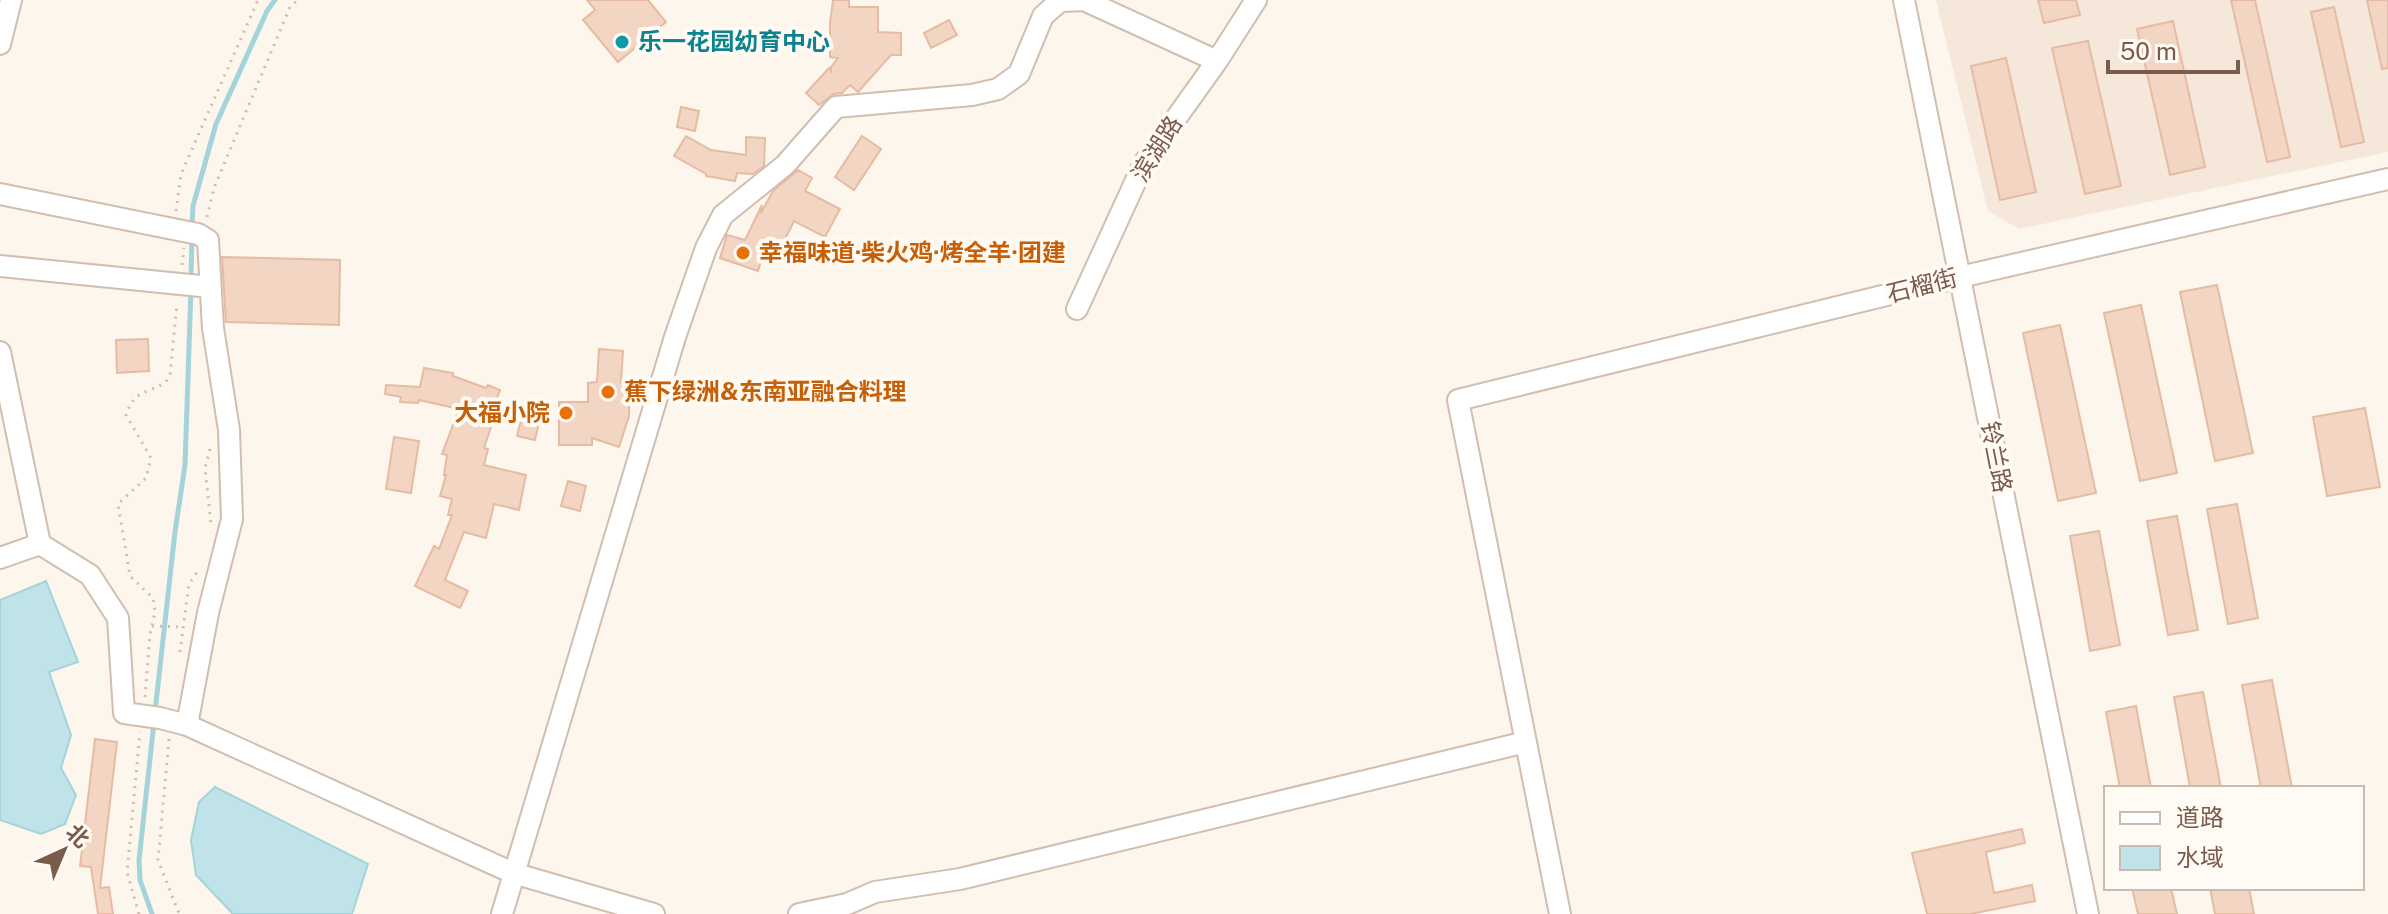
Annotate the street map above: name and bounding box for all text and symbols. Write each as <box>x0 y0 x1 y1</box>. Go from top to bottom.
scale bar <box>2108 24 2238 74</box>
place label: 乐一花园幼育中心 <box>638 27 830 55</box>
marker: 乐一花园幼育中心 <box>613 33 631 51</box>
text: 50 m <box>2120 37 2177 65</box>
street label: 滨湖路 <box>1125 111 1187 186</box>
place label: 幸福味道·柴火鸡·烤全羊·团建 <box>759 238 1066 266</box>
marker: 幸福味道·柴火鸡·烤全羊·团建 <box>734 244 752 262</box>
street label: 石榴街 <box>1883 263 1960 307</box>
place label: 蕉下绿洲&东南亚融合料理 <box>624 377 907 405</box>
marker: 蕉下绿洲&东南亚融合料理 <box>599 383 617 401</box>
place label: 大福小院 <box>454 398 550 426</box>
marker: 大福小院 <box>557 404 575 422</box>
street label: 铃兰路 <box>1976 419 2018 495</box>
legend <box>2104 786 2364 890</box>
text: 道路 <box>2176 803 2224 831</box>
north arrow <box>24 810 104 890</box>
text: 北 <box>61 819 95 853</box>
text: 水域 <box>2176 843 2224 871</box>

